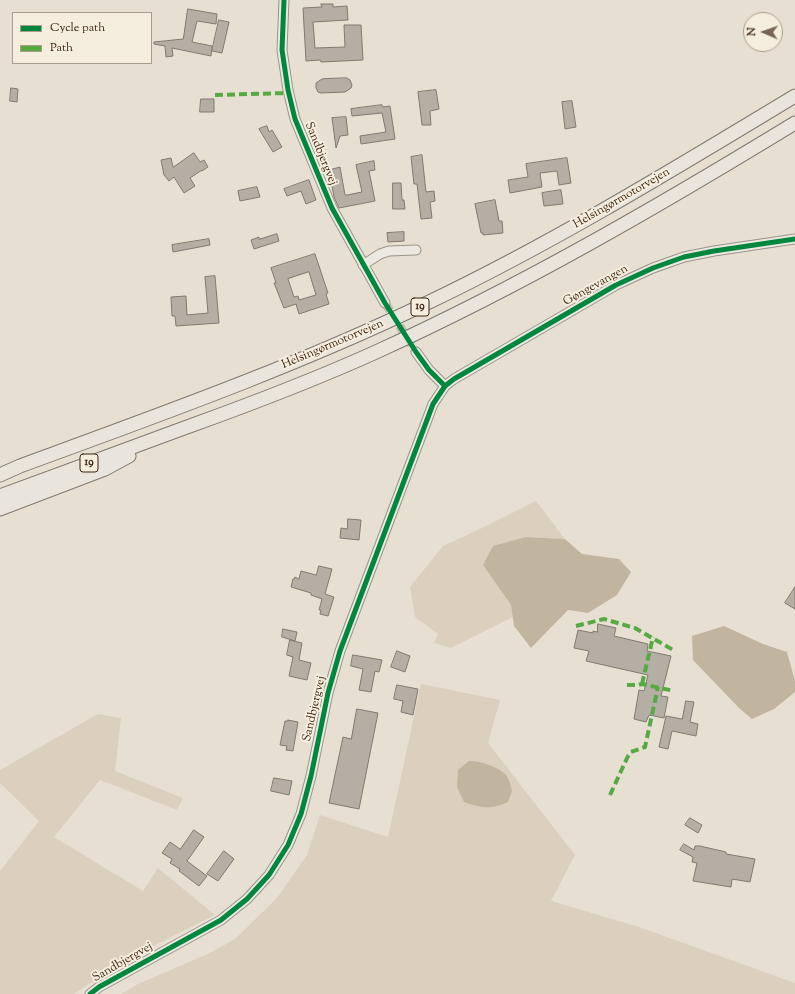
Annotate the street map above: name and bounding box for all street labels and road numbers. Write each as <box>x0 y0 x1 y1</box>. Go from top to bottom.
street label: Sandbjergvej <box>301 120 339 188</box>
street label: Helsingørmotorvejen <box>571 165 673 233</box>
street label: Gøngevangen <box>561 262 631 310</box>
road number: 19 <box>411 298 429 316</box>
street label: Helsingørmotorvejen <box>280 317 386 373</box>
road number: 19 <box>80 454 98 472</box>
street label: Sandbjergvej <box>300 675 330 743</box>
street label: Sandbjergvej <box>90 940 156 986</box>

